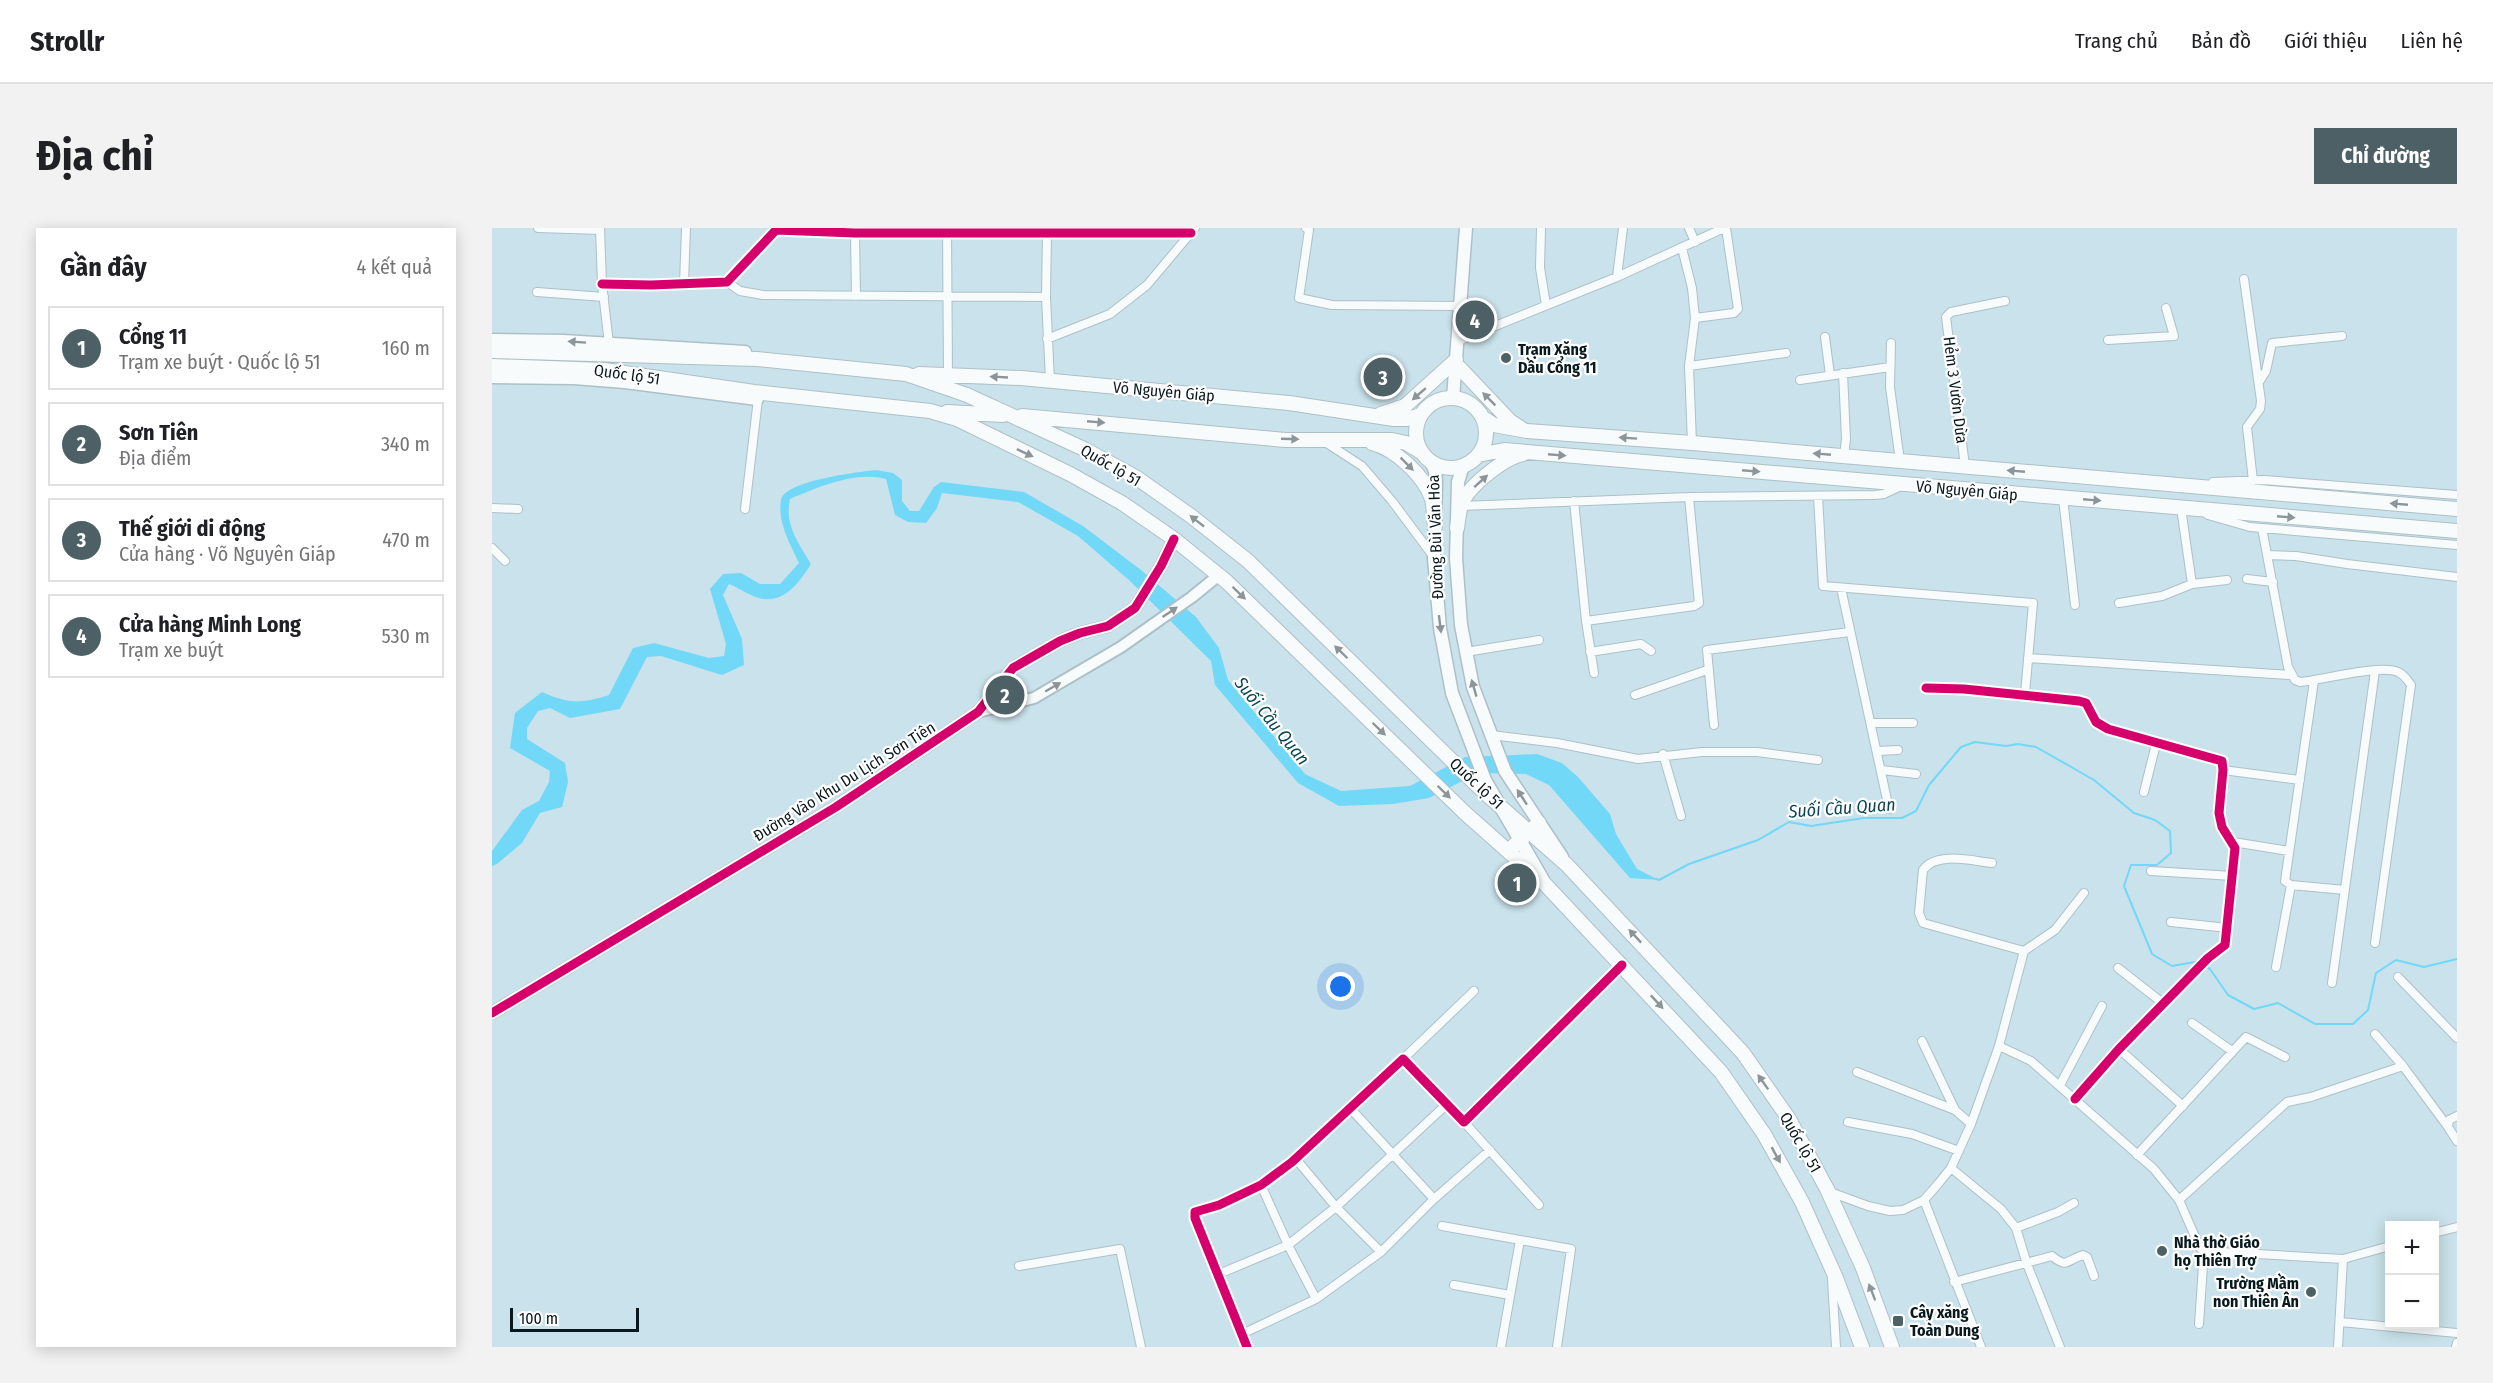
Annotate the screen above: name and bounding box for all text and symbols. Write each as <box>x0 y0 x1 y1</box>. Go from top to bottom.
text: Strollr <box>30 25 104 58</box>
text: Trang chủ <box>2075 28 2158 54</box>
text: Bản đồ <box>2191 28 2251 54</box>
text: Giới thiệu <box>2284 28 2368 54</box>
text: Liên hệ <box>2401 28 2463 54</box>
button: Chỉ đường <box>2314 128 2457 184</box>
text: Địa chỉ <box>36 131 153 181</box>
text: Gần đây <box>60 252 147 283</box>
text: 4 kết quả <box>356 255 432 279</box>
pin: 4 <box>1456 298 1494 343</box>
text: Cổng 11 <box>119 323 187 350</box>
street label: Hẻm 3 Vườn Dừa <box>1940 335 1972 445</box>
text: 1 <box>77 336 86 360</box>
text: 160 m <box>382 336 430 360</box>
one-way arrow <box>568 338 587 347</box>
place label: Trạm Xăng Dầu Cổng 11 <box>1518 340 1596 377</box>
text: Trạm xe buýt · Quốc lộ 51 <box>119 350 320 374</box>
marker: Trạm Xăng Dầu Cổng 11 <box>1499 351 1513 365</box>
pin: 3 <box>1364 354 1402 400</box>
street label: Quốc lộ 51 <box>593 359 661 389</box>
one-way arrow <box>990 373 1009 382</box>
street label: Võ Nguyên Giáp <box>1112 378 1216 405</box>
one-way arrow <box>1412 387 1427 400</box>
one-way arrow <box>1483 393 1497 407</box>
one-way arrow <box>1087 418 1106 427</box>
text: Sơn Tiên <box>119 419 198 446</box>
text: 2 <box>77 432 86 456</box>
text: 340 m <box>381 432 430 456</box>
one-way arrow <box>1618 433 1637 443</box>
one-way arrow <box>1281 435 1300 444</box>
street label: Quốc lộ 51 <box>1077 440 1145 490</box>
text: Địa điểm <box>119 446 192 470</box>
one-way arrow <box>1016 448 1034 458</box>
one-way arrow <box>1812 449 1831 459</box>
one-way arrow <box>1547 450 1566 460</box>
one-way arrow <box>1399 457 1413 471</box>
one-way arrow <box>2007 466 2026 476</box>
one-way arrow <box>1742 467 1761 476</box>
street label: Đường Bùi Văn Hòa <box>1424 474 1447 600</box>
one-way arrow <box>1473 475 1488 488</box>
street label: Võ Nguyên Giáp <box>1915 477 2019 504</box>
one-way arrow <box>2083 495 2102 505</box>
one-way arrow <box>2389 499 2408 509</box>
one-way arrow <box>2277 512 2296 522</box>
text: Thế giới di động <box>119 515 265 542</box>
one-way arrow <box>1189 515 1205 528</box>
text: 3 <box>77 528 86 552</box>
text: 470 m <box>382 528 430 552</box>
text: Cửa hàng · Võ Nguyên Giáp <box>119 542 336 566</box>
one-way arrow <box>1232 586 1246 600</box>
one-way arrow <box>1161 607 1178 618</box>
text: Cửa hàng Minh Long <box>119 611 301 638</box>
one-way arrow <box>1435 615 1444 634</box>
text: 4 <box>76 624 87 648</box>
text: 530 m <box>381 624 430 648</box>
text: Trạm xe buýt <box>119 638 224 662</box>
one-way arrow <box>1334 646 1349 659</box>
pin: 2 <box>986 672 1024 718</box>
water label: Suối Cầu Quan <box>1229 672 1314 770</box>
one-way arrow <box>1469 679 1478 697</box>
one-way arrow <box>1044 682 1061 692</box>
street label: Đường Vào Khu Du Lịch Sơn Tiên <box>750 717 939 845</box>
one-way arrow <box>1372 722 1386 736</box>
street label: Quốc lộ 51 <box>1446 753 1508 813</box>
one-way arrow <box>1437 785 1451 799</box>
one-way arrow <box>1517 789 1528 805</box>
water label: Suối Cầu Quan <box>1787 793 1896 823</box>
pin: 1 <box>1498 860 1536 906</box>
one-way arrow <box>1628 930 1642 944</box>
your location <box>1326 972 1355 1001</box>
one-way arrow <box>1650 994 1664 1009</box>
one-way arrow <box>1757 1075 1769 1091</box>
street label: Quốc lộ 51 <box>1776 1108 1826 1176</box>
one-way arrow <box>1771 1147 1781 1164</box>
map controls <box>2385 1221 2439 1329</box>
button: + <box>2385 1221 2439 1275</box>
place label: Nhà thờ Giáo họ Thiên Trợ <box>2174 1233 2260 1270</box>
marker: Nhà thờ Giáo họ Thiên Trợ <box>2155 1244 2169 1258</box>
place label: Trường Mầm non Thiên Ân <box>2213 1273 2299 1311</box>
button: − <box>2385 1275 2439 1329</box>
one-way arrow <box>1866 1283 1876 1301</box>
marker: Trường Mầm non Thiên Ân <box>2304 1285 2318 1299</box>
place label: Cây xăng Toàn Dung <box>1910 1303 1979 1340</box>
scale bar <box>510 1305 639 1332</box>
text: 100 m <box>519 1309 558 1328</box>
marker: Cây xăng Toàn Dung <box>1891 1314 1905 1328</box>

